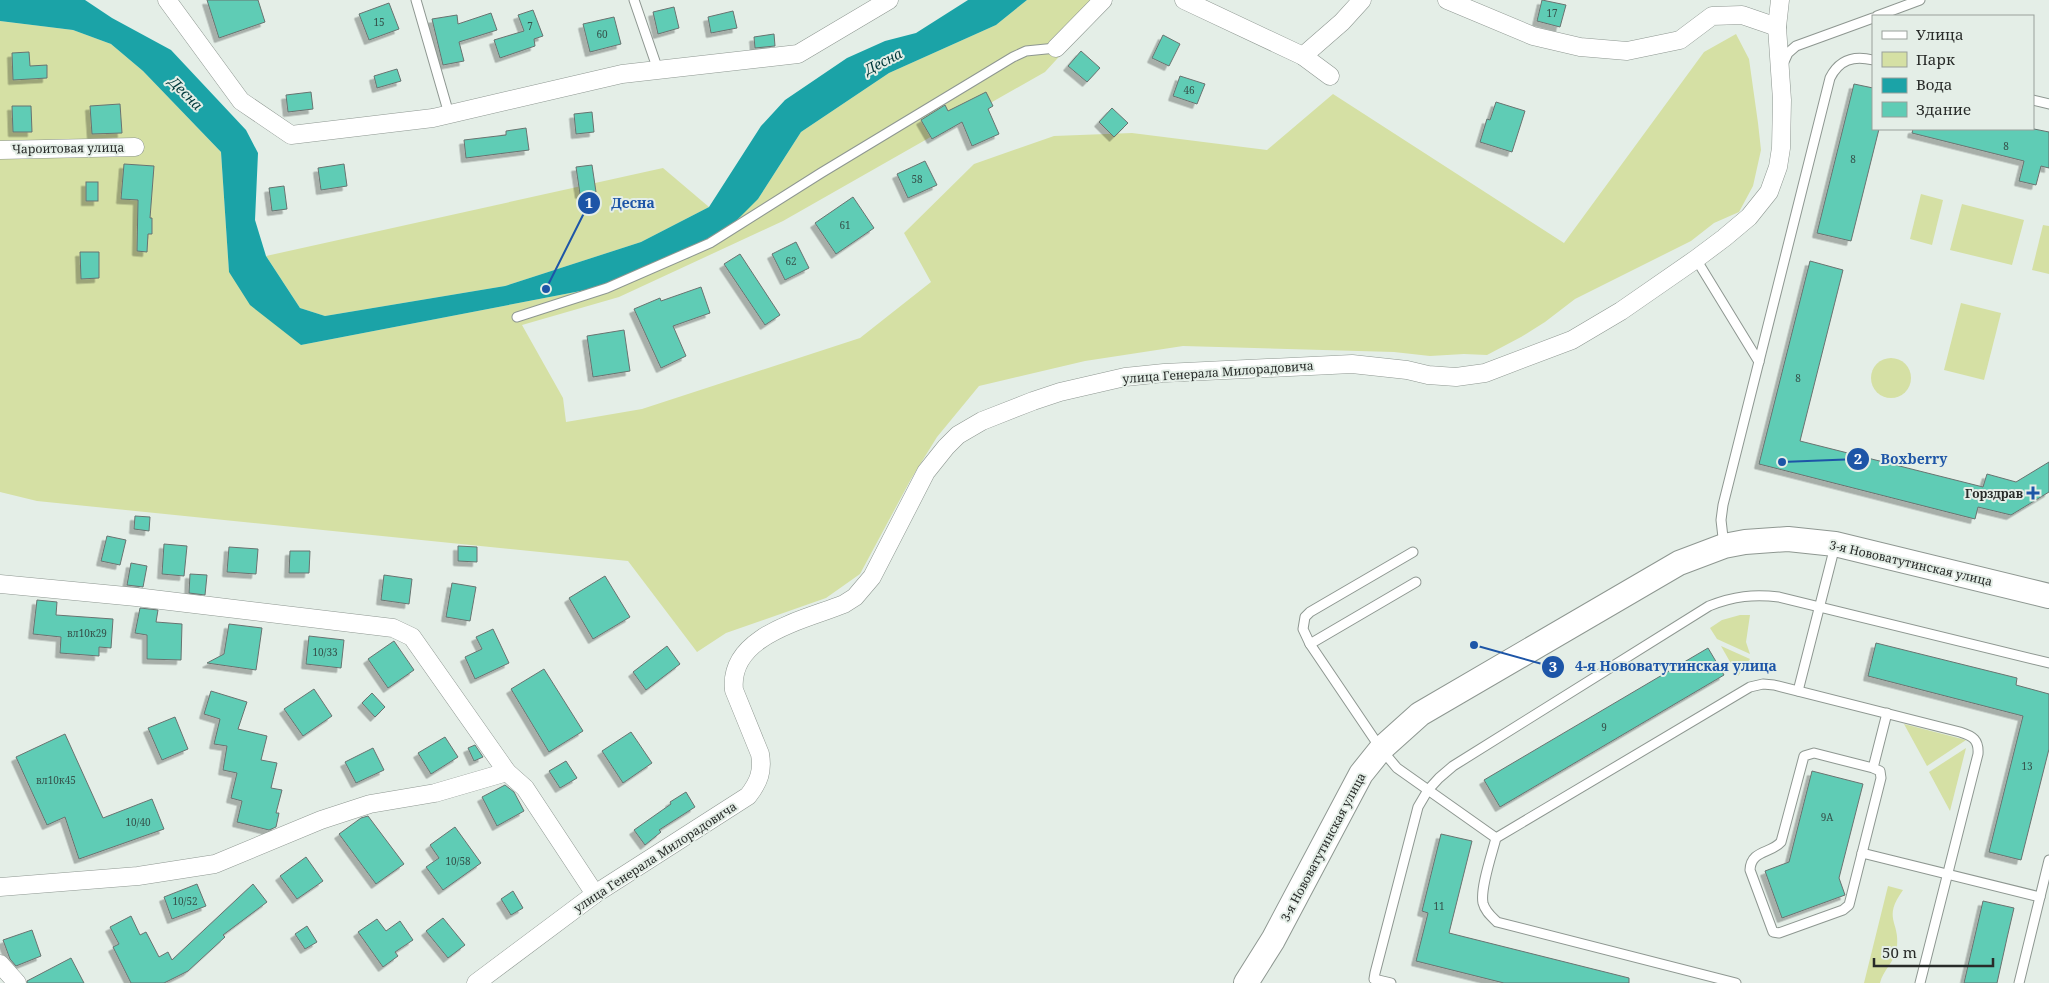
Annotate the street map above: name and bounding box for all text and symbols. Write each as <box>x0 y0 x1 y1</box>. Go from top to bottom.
house number: 17 <box>1546 6 1558 20</box>
house number: 15 <box>373 15 385 29</box>
legend <box>1872 15 2034 130</box>
house number: 7 <box>527 19 533 33</box>
text: Улица <box>1916 24 1964 44</box>
house number: 60 <box>596 27 608 41</box>
water label: Десна <box>859 43 905 80</box>
text: Парк <box>1916 49 1955 69</box>
water label: Десна <box>164 71 207 114</box>
text: Вода <box>1916 74 1952 94</box>
house number: 46 <box>1183 83 1195 97</box>
text: Здание <box>1916 99 1971 119</box>
street label: Чароитовая улица <box>12 139 124 157</box>
house number: 8 <box>2003 139 2009 153</box>
house number: 8 <box>1850 152 1856 166</box>
house number: 58 <box>911 172 923 186</box>
callout: Десна <box>577 189 665 218</box>
text: 1 <box>585 192 593 212</box>
text: Десна <box>611 193 655 212</box>
house number: 61 <box>839 218 851 232</box>
house number: 62 <box>785 254 797 268</box>
street label: улица Генерала Милорадовича <box>1122 357 1314 387</box>
house number: 8 <box>1795 371 1801 385</box>
callout: Boxberry <box>1846 445 1958 474</box>
text: 2 <box>1854 448 1862 468</box>
text: Boxberry <box>1881 449 1948 468</box>
place label: Горздрав <box>1965 485 2023 502</box>
marker: Горздрав <box>2027 487 2039 499</box>
street label: 3-я Нововатутинская улица <box>1828 536 1994 590</box>
house number: вл10к29 <box>67 626 107 640</box>
house number: 10/33 <box>312 645 338 659</box>
callout: 4-я Нововатутинская улица <box>1540 652 1787 681</box>
text: 3 <box>1549 656 1557 676</box>
text: 4-я Нововатутинская улица <box>1575 656 1777 675</box>
house number: 9 <box>1601 720 1607 734</box>
house number: 13 <box>2021 759 2033 773</box>
street label: 3-я Нововатутинская улица <box>1276 769 1370 925</box>
house number: вл10к45 <box>36 773 76 787</box>
street label: улица Генерала Милорадовича <box>570 798 740 916</box>
house number: 9А <box>1821 810 1834 824</box>
house number: 10/40 <box>125 815 151 829</box>
house number: 10/58 <box>445 854 471 868</box>
house number: 10/52 <box>172 894 198 908</box>
house number: 11 <box>1433 899 1445 913</box>
scale bar <box>1874 936 1993 968</box>
text: 50 m <box>1882 942 1917 962</box>

